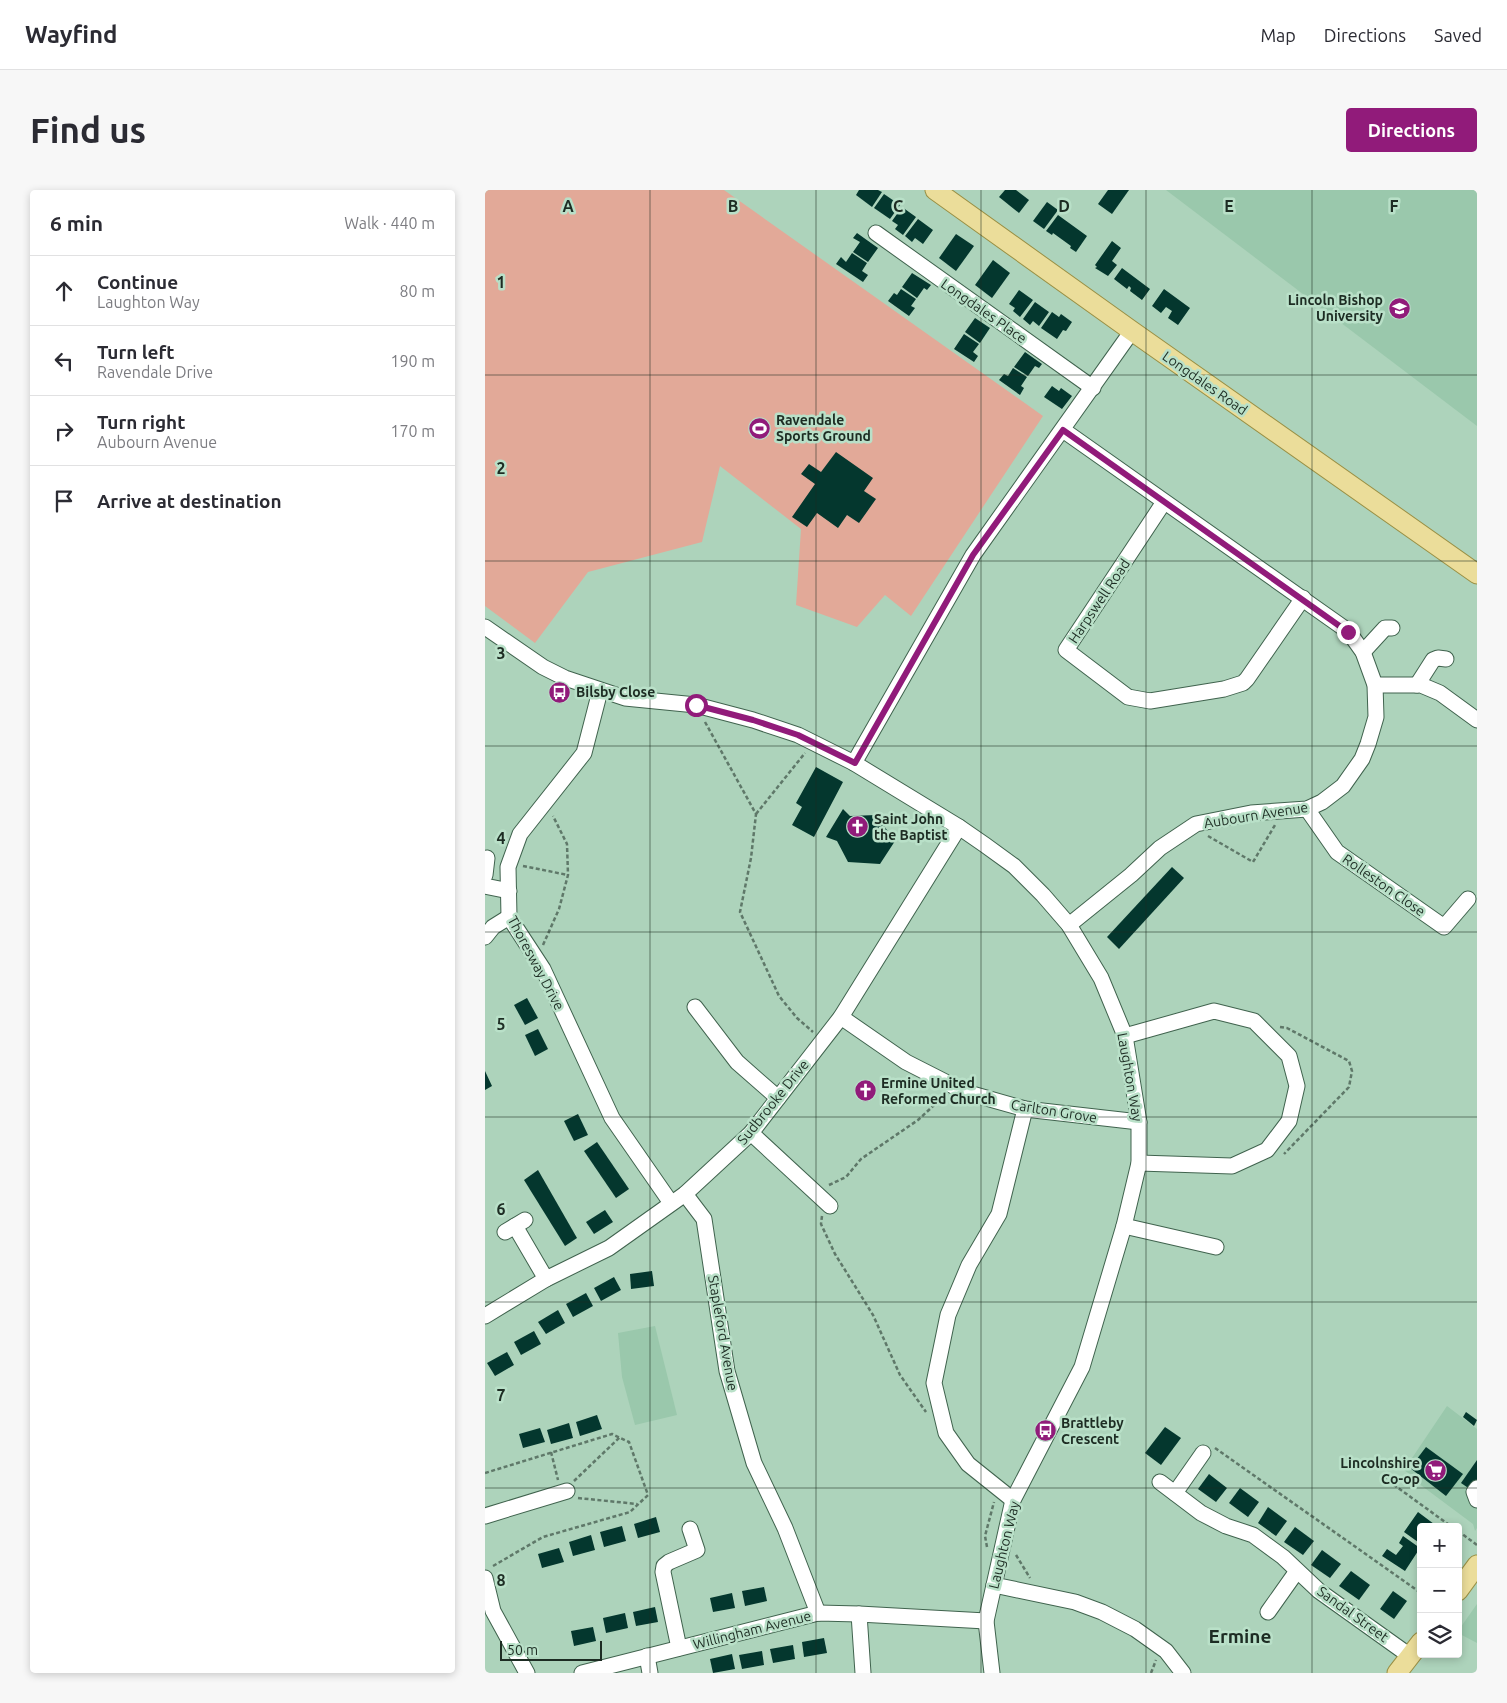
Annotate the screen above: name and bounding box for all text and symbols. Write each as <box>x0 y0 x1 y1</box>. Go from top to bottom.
text: Wayfind <box>25 21 117 48</box>
text: Map <box>1260 25 1296 45</box>
text: Directions <box>1324 25 1406 45</box>
text: Saved <box>1434 25 1482 45</box>
button: Directions <box>1346 108 1477 152</box>
text: Find us <box>30 110 146 150</box>
text: A <box>562 197 574 215</box>
text: B <box>728 197 738 215</box>
text: C <box>893 197 903 215</box>
text: D <box>1058 197 1070 215</box>
text: E <box>1224 197 1234 215</box>
text: F <box>1390 197 1399 215</box>
text: 6 min <box>50 211 103 235</box>
text: Walk · 440 m <box>344 214 435 232</box>
text: Continue <box>97 271 178 293</box>
text: 1 <box>496 273 506 291</box>
street label: Longdales Place <box>938 276 1030 346</box>
icon: ahead <box>50 277 78 305</box>
text: 80 m <box>399 282 435 300</box>
place label: Lincoln Bishop University <box>1288 292 1384 324</box>
text: Laughton Way <box>97 293 200 311</box>
school or university icon: Lincoln Bishop University <box>1387 296 1411 320</box>
text: Turn left <box>97 341 175 363</box>
icon: left <box>50 347 78 375</box>
street label: Longdales Road <box>1160 348 1250 418</box>
text: 190 m <box>390 352 435 370</box>
text: Ravendale Drive <box>97 363 213 381</box>
text: Turn right <box>97 411 185 433</box>
place label: Ravendale Sports Ground <box>776 412 871 444</box>
sports icon: Ravendale Sports Ground <box>748 416 772 440</box>
icon: right <box>50 417 78 445</box>
text: 170 m <box>390 422 435 440</box>
text: Aubourn Avenue <box>97 433 217 451</box>
text: 2 <box>496 459 506 477</box>
icon: arrive <box>50 487 78 515</box>
text: Arrive at destination <box>97 490 282 512</box>
street label: Harpswell Road <box>1065 556 1133 646</box>
route end <box>1337 621 1360 644</box>
text: 3 <box>496 644 506 662</box>
bus stop icon: Bilsby Close <box>548 680 572 704</box>
place label: Bilsby Close <box>576 684 655 700</box>
route start <box>685 694 708 717</box>
street label: Aubourn Avenue <box>1203 799 1309 831</box>
place label: Saint John the Baptist <box>874 811 947 843</box>
church icon: Saint John the Baptist <box>846 815 870 839</box>
text: 4 <box>496 829 506 847</box>
street label: Rolleston Close <box>1340 851 1428 919</box>
street label: Thoresway Drive <box>504 913 568 1013</box>
text: 5 <box>496 1015 506 1033</box>
street label: Laughton Way <box>1114 1031 1146 1123</box>
street label: Sudbrooke Drive <box>734 1056 812 1148</box>
place label: Ermine United Reformed Church <box>881 1075 996 1107</box>
church icon: Ermine United Reformed Church <box>853 1079 877 1103</box>
street label: Carlton Grove <box>1010 1096 1098 1126</box>
text: 6 <box>496 1200 506 1218</box>
street label: Stapleford Avenue <box>705 1274 741 1392</box>
text: 7 <box>496 1386 506 1404</box>
place label: Brattleby Crescent <box>1061 1415 1124 1447</box>
bus stop icon: Brattleby Crescent <box>1033 1419 1057 1443</box>
place label: Lincolnshire Co-op <box>1340 1455 1420 1487</box>
supermarket icon: Lincolnshire Co-op <box>1424 1459 1448 1483</box>
street label: Laughton Way <box>985 1499 1023 1591</box>
map controls <box>1417 1523 1462 1658</box>
button: + <box>1417 1523 1462 1568</box>
button: − <box>1417 1568 1462 1613</box>
text: 8 <box>496 1571 506 1589</box>
street label: Sandal Street <box>1314 1583 1392 1645</box>
street label: Willingham Avenue <box>691 1608 813 1652</box>
button: layers <box>1417 1613 1462 1658</box>
district label: Ermine <box>1209 1625 1271 1647</box>
scale bar <box>500 1638 603 1661</box>
text: 50 m <box>507 1642 538 1658</box>

